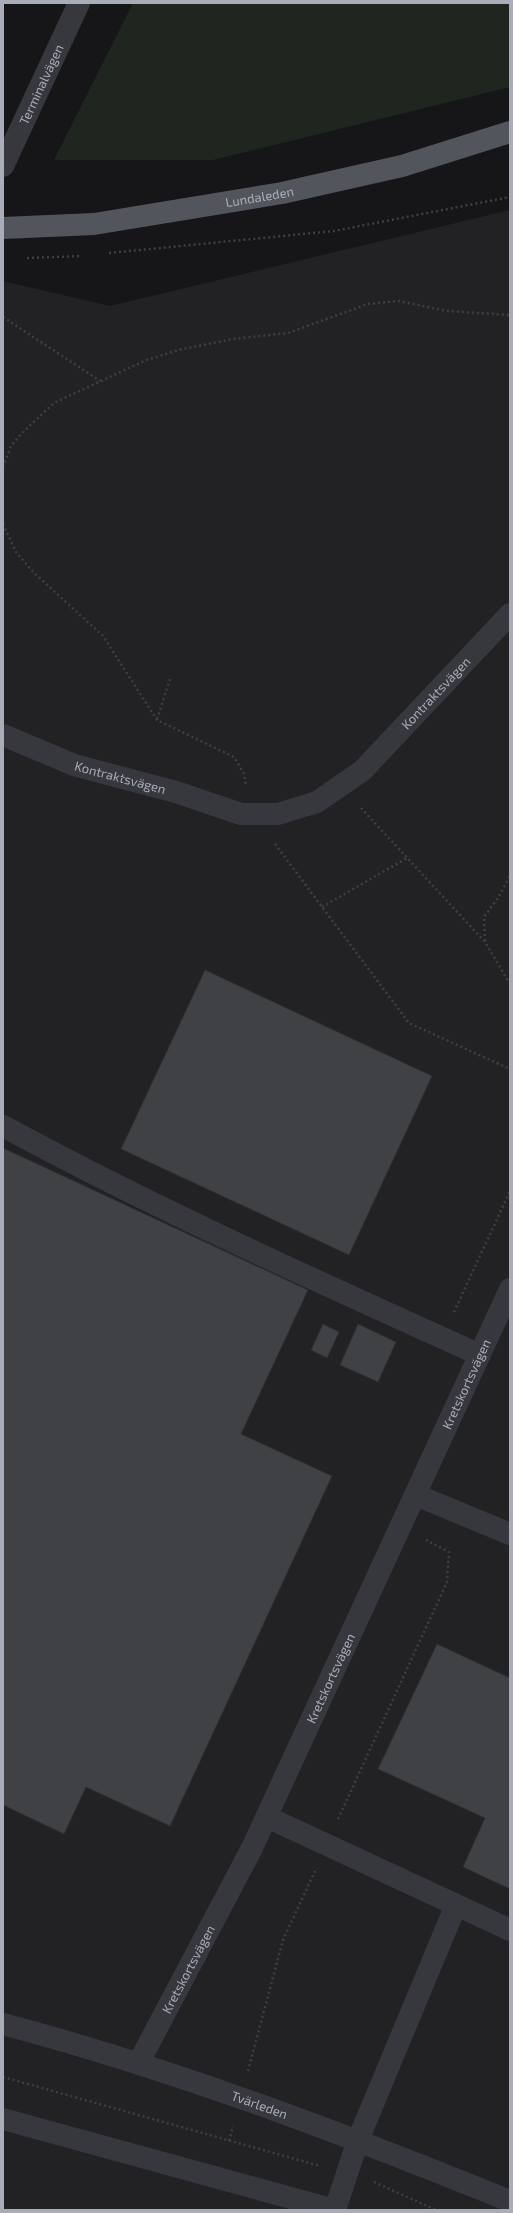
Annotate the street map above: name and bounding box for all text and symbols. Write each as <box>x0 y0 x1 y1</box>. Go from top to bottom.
street label: Terminalvägen <box>15 42 67 127</box>
street label: Lundaleden <box>224 183 295 210</box>
street label: Kontraktsvägen <box>398 653 474 732</box>
street label: Kontraktsvägen <box>73 758 168 797</box>
street label: Kretskortsvägen <box>438 1336 494 1432</box>
street label: Kretskortsvägen <box>303 1631 358 1726</box>
street label: Kretskortsvägen <box>158 1922 218 2016</box>
street label: Tvärleden <box>229 2087 290 2122</box>

